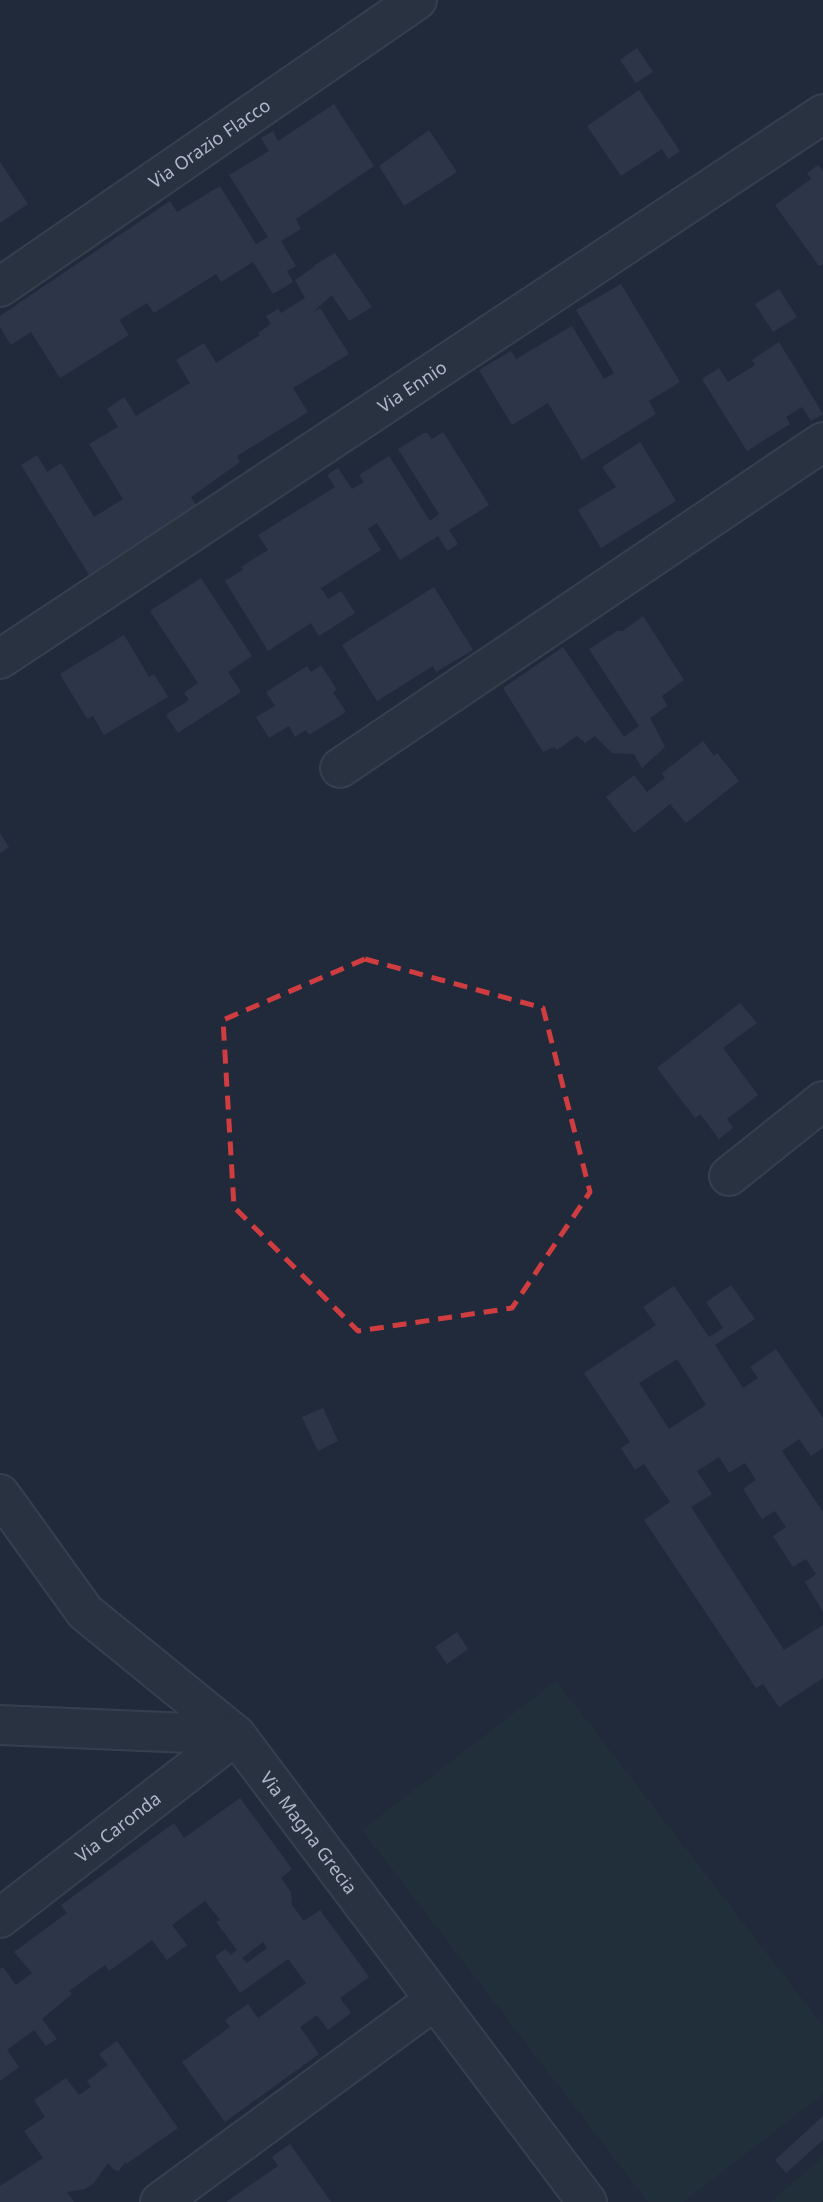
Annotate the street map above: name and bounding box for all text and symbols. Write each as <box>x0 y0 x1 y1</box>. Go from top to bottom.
street label: Via Orazio Flacco <box>144 93 275 193</box>
street label: Via Ennio <box>373 355 451 418</box>
street label: Via Magna Grecia <box>255 1766 363 1899</box>
street label: Via Caronda <box>70 1786 165 1867</box>

